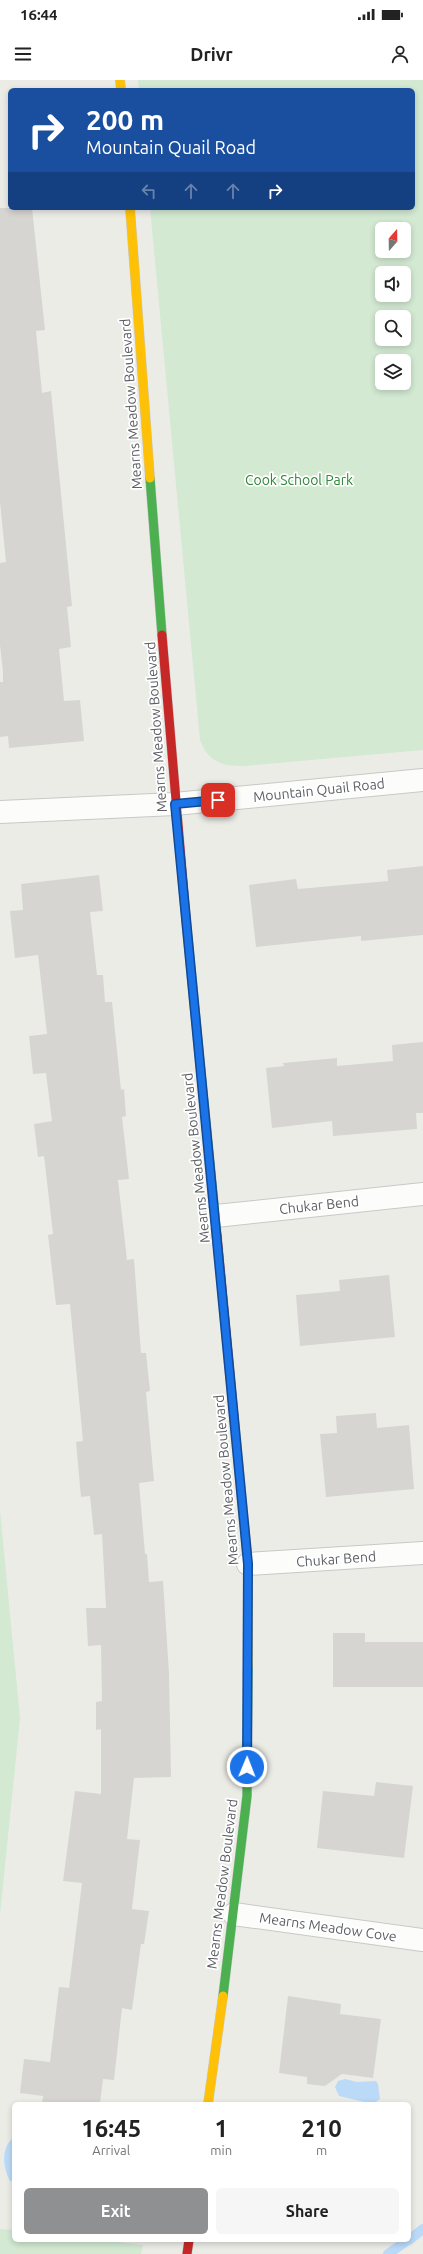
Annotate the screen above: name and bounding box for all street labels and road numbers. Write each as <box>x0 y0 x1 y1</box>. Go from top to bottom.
street label: Mearns Meadow Boulevard <box>117 318 145 490</box>
street label: Mearns Meadow Boulevard <box>142 641 170 813</box>
street label: Mountain Quail Road <box>252 775 386 805</box>
street label: Mearns Meadow Boulevard <box>179 1072 213 1244</box>
street label: Chukar Bend <box>278 1193 360 1217</box>
street label: Mearns Meadow Boulevard <box>211 1394 241 1566</box>
street label: Chukar Bend <box>295 1548 377 1570</box>
street label: Mearns Meadow Boulevard <box>204 1798 240 1970</box>
street label: Mearns Meadow Cove <box>258 1909 398 1945</box>

